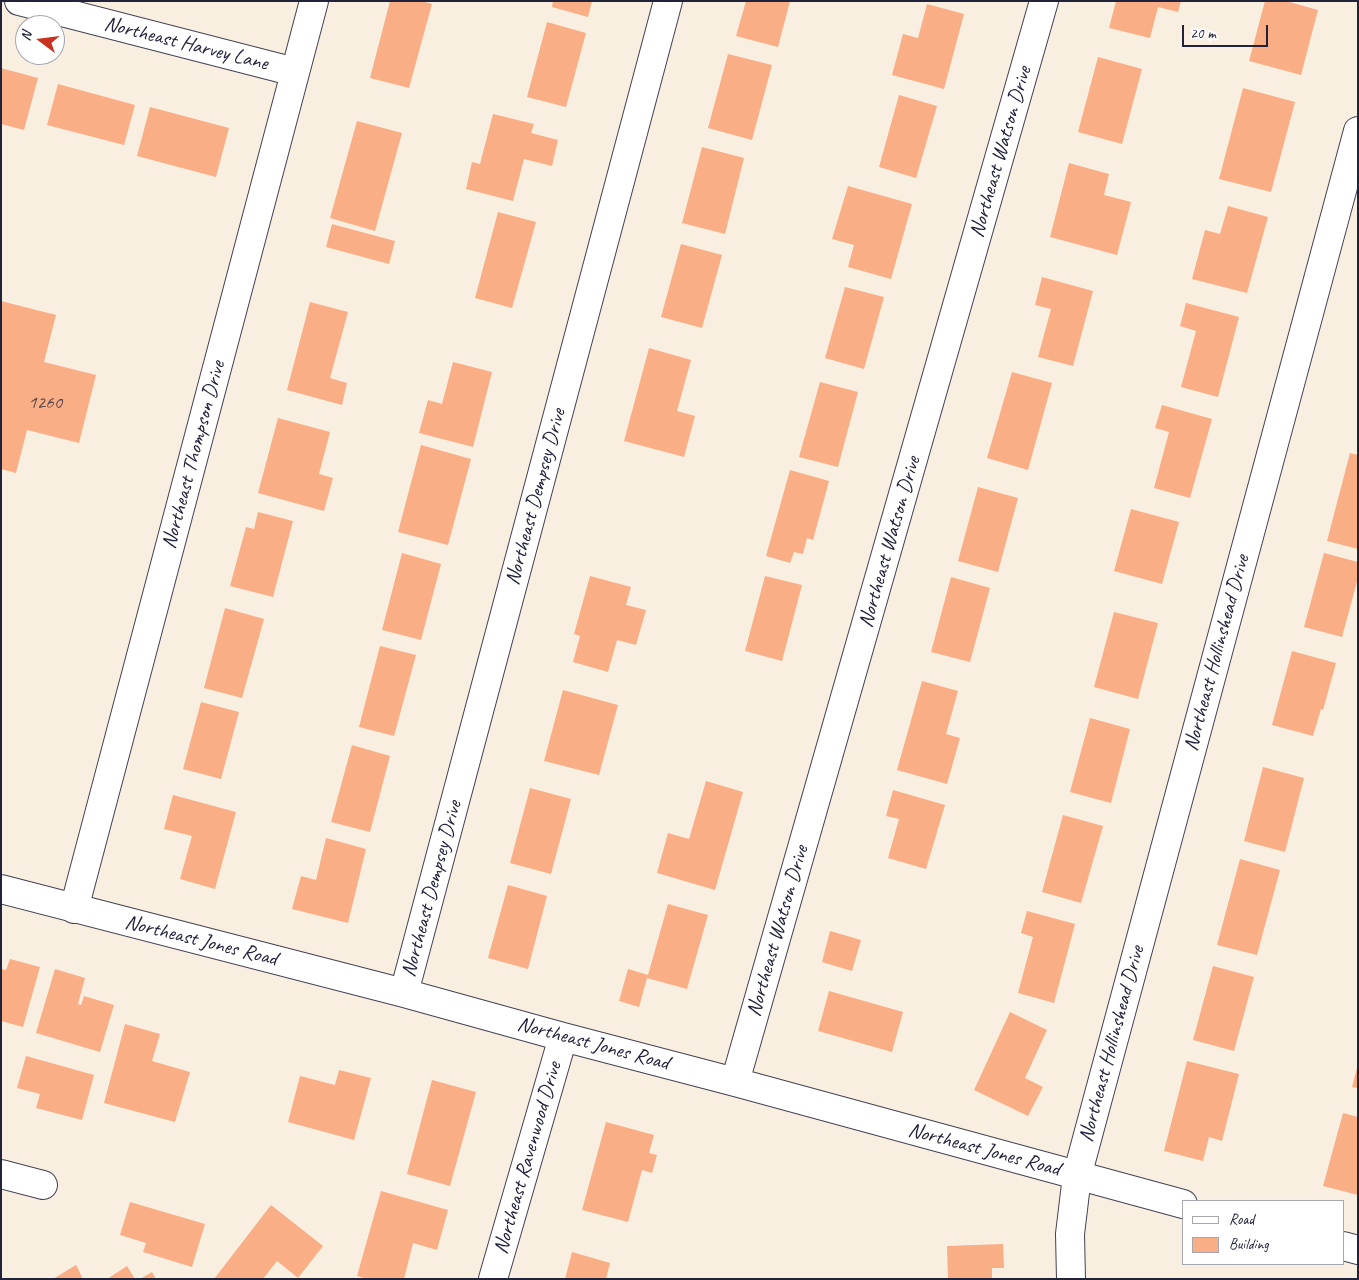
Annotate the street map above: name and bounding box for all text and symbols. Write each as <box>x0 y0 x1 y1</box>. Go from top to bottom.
street label: Northeast Harvey Lane <box>102 11 270 77</box>
north arrow <box>15 15 65 65</box>
scale bar <box>1184 15 1270 47</box>
text: 20 m <box>1190 24 1216 43</box>
text: N <box>17 30 35 43</box>
street label: Northeast Watson Drive <box>965 64 1037 240</box>
street label: Northeast Thompson Drive <box>157 358 231 552</box>
house number: 1260 <box>28 392 62 414</box>
street label: Northeast Dempsey Drive <box>500 406 572 588</box>
street label: Northeast Watson Drive <box>854 454 926 630</box>
street label: Northeast Hollinshead Drive <box>1179 552 1255 754</box>
street label: Northeast Dempsey Drive <box>396 798 468 980</box>
street label: Northeast Watson Drive <box>742 843 814 1019</box>
street label: Northeast Jones Road <box>122 910 280 972</box>
street label: Northeast Hollinshead Drive <box>1074 943 1150 1145</box>
street label: Northeast Jones Road <box>514 1012 672 1076</box>
street label: Northeast Ravenwood Drive <box>489 1059 567 1257</box>
street label: Northeast Jones Road <box>905 1118 1063 1182</box>
legend <box>1182 1200 1344 1265</box>
text: Road <box>1229 1210 1254 1229</box>
text: Building <box>1229 1235 1268 1254</box>

